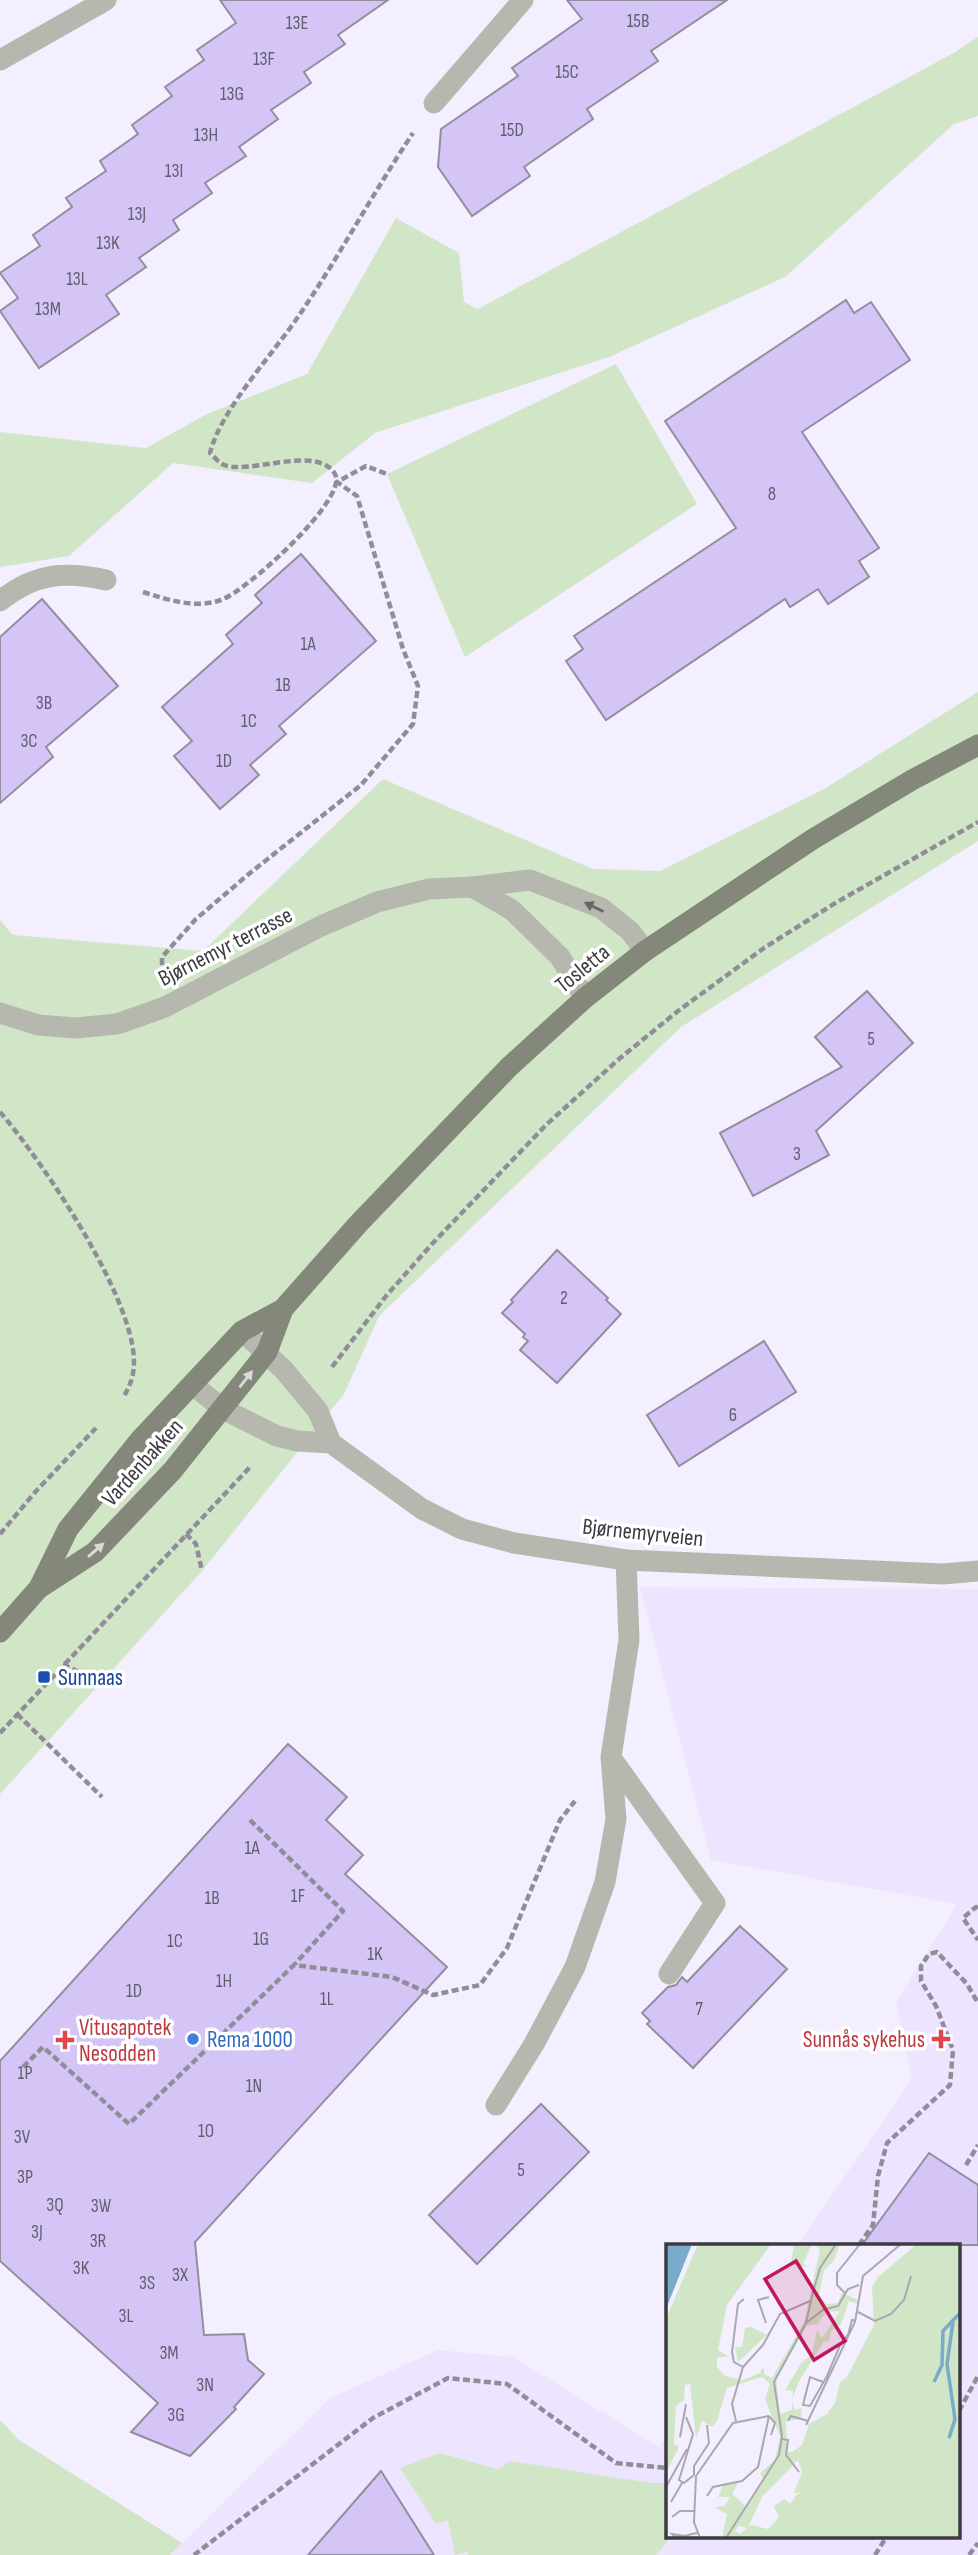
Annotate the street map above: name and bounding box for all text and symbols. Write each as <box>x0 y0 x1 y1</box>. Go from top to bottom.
house number: 15B <box>627 10 649 33</box>
house number: 13E <box>286 12 308 35</box>
house number: 13F <box>253 48 275 71</box>
house number: 15C <box>555 61 579 84</box>
house number: 13G <box>220 83 244 106</box>
house number: 15D <box>500 119 524 142</box>
house number: 13H <box>194 124 218 147</box>
house number: 13I <box>165 160 183 183</box>
house number: 13J <box>128 203 146 226</box>
house number: 13K <box>96 232 120 255</box>
house number: 13L <box>66 268 88 291</box>
house number: 13M <box>35 298 61 321</box>
house number: 8 <box>768 483 776 506</box>
house number: 1A <box>300 633 316 656</box>
house number: 1B <box>275 674 291 697</box>
house number: 3B <box>36 692 52 715</box>
house number: 1C <box>241 710 257 733</box>
house number: 3C <box>20 730 38 753</box>
house number: 1D <box>216 750 232 773</box>
street label: Bjørnemyr terrasse <box>154 901 297 993</box>
one-way arrow <box>584 901 604 912</box>
street label: Tosletta <box>550 938 615 999</box>
house number: 5 <box>867 1028 875 1051</box>
house number: 3 <box>793 1143 801 1166</box>
house number: 2 <box>560 1287 568 1310</box>
one-way arrow <box>239 1371 254 1389</box>
house number: 6 <box>729 1404 737 1427</box>
street label: Vardenbakken <box>96 1413 189 1512</box>
street label: Bjørnemyrveien <box>581 1513 705 1553</box>
one-way arrow <box>87 1542 105 1558</box>
place label: Sunnaas <box>58 1664 123 1692</box>
marker: Sunnaas <box>36 1669 52 1685</box>
house number: 1A <box>244 1837 260 1860</box>
house number: 1F <box>291 1885 305 1908</box>
house number: 1B <box>204 1887 220 1910</box>
house number: 1G <box>253 1928 269 1951</box>
house number: 1C <box>167 1930 183 1953</box>
house number: 1K <box>367 1943 383 1966</box>
house number: 1H <box>216 1970 232 1993</box>
house number: 1D <box>126 1980 142 2003</box>
house number: 1L <box>320 1988 334 2011</box>
house number: 7 <box>695 1998 703 2021</box>
place label: Vitusapotek Nesodden <box>79 2014 171 2068</box>
place label: Rema 1000 <box>207 2026 293 2054</box>
place label: Sunnås sykehus <box>803 2026 925 2054</box>
marker: Sunnås sykehus <box>931 2029 951 2049</box>
marker: Rema 1000 <box>185 2031 201 2047</box>
marker: Vitusapotek Nesodden <box>57 2032 73 2048</box>
house number: 1P <box>18 2062 32 2085</box>
house number: 1N <box>246 2075 262 2098</box>
house number: 1O <box>198 2120 214 2143</box>
house number: 3V <box>14 2126 31 2149</box>
house number: 5 <box>517 2159 525 2182</box>
house number: 3P <box>17 2166 33 2189</box>
house number: 3Q <box>46 2194 64 2217</box>
house number: 3W <box>91 2195 112 2218</box>
house number: 3J <box>31 2221 43 2244</box>
house number: 3R <box>90 2230 107 2253</box>
inset map <box>666 2244 960 2538</box>
house number: 3K <box>73 2257 90 2280</box>
house number: 3X <box>172 2264 188 2287</box>
house number: 3S <box>139 2272 155 2295</box>
house number: 3L <box>119 2305 134 2328</box>
house number: 3M <box>159 2342 179 2365</box>
house number: 3N <box>196 2374 214 2397</box>
house number: 3G <box>167 2404 185 2427</box>

